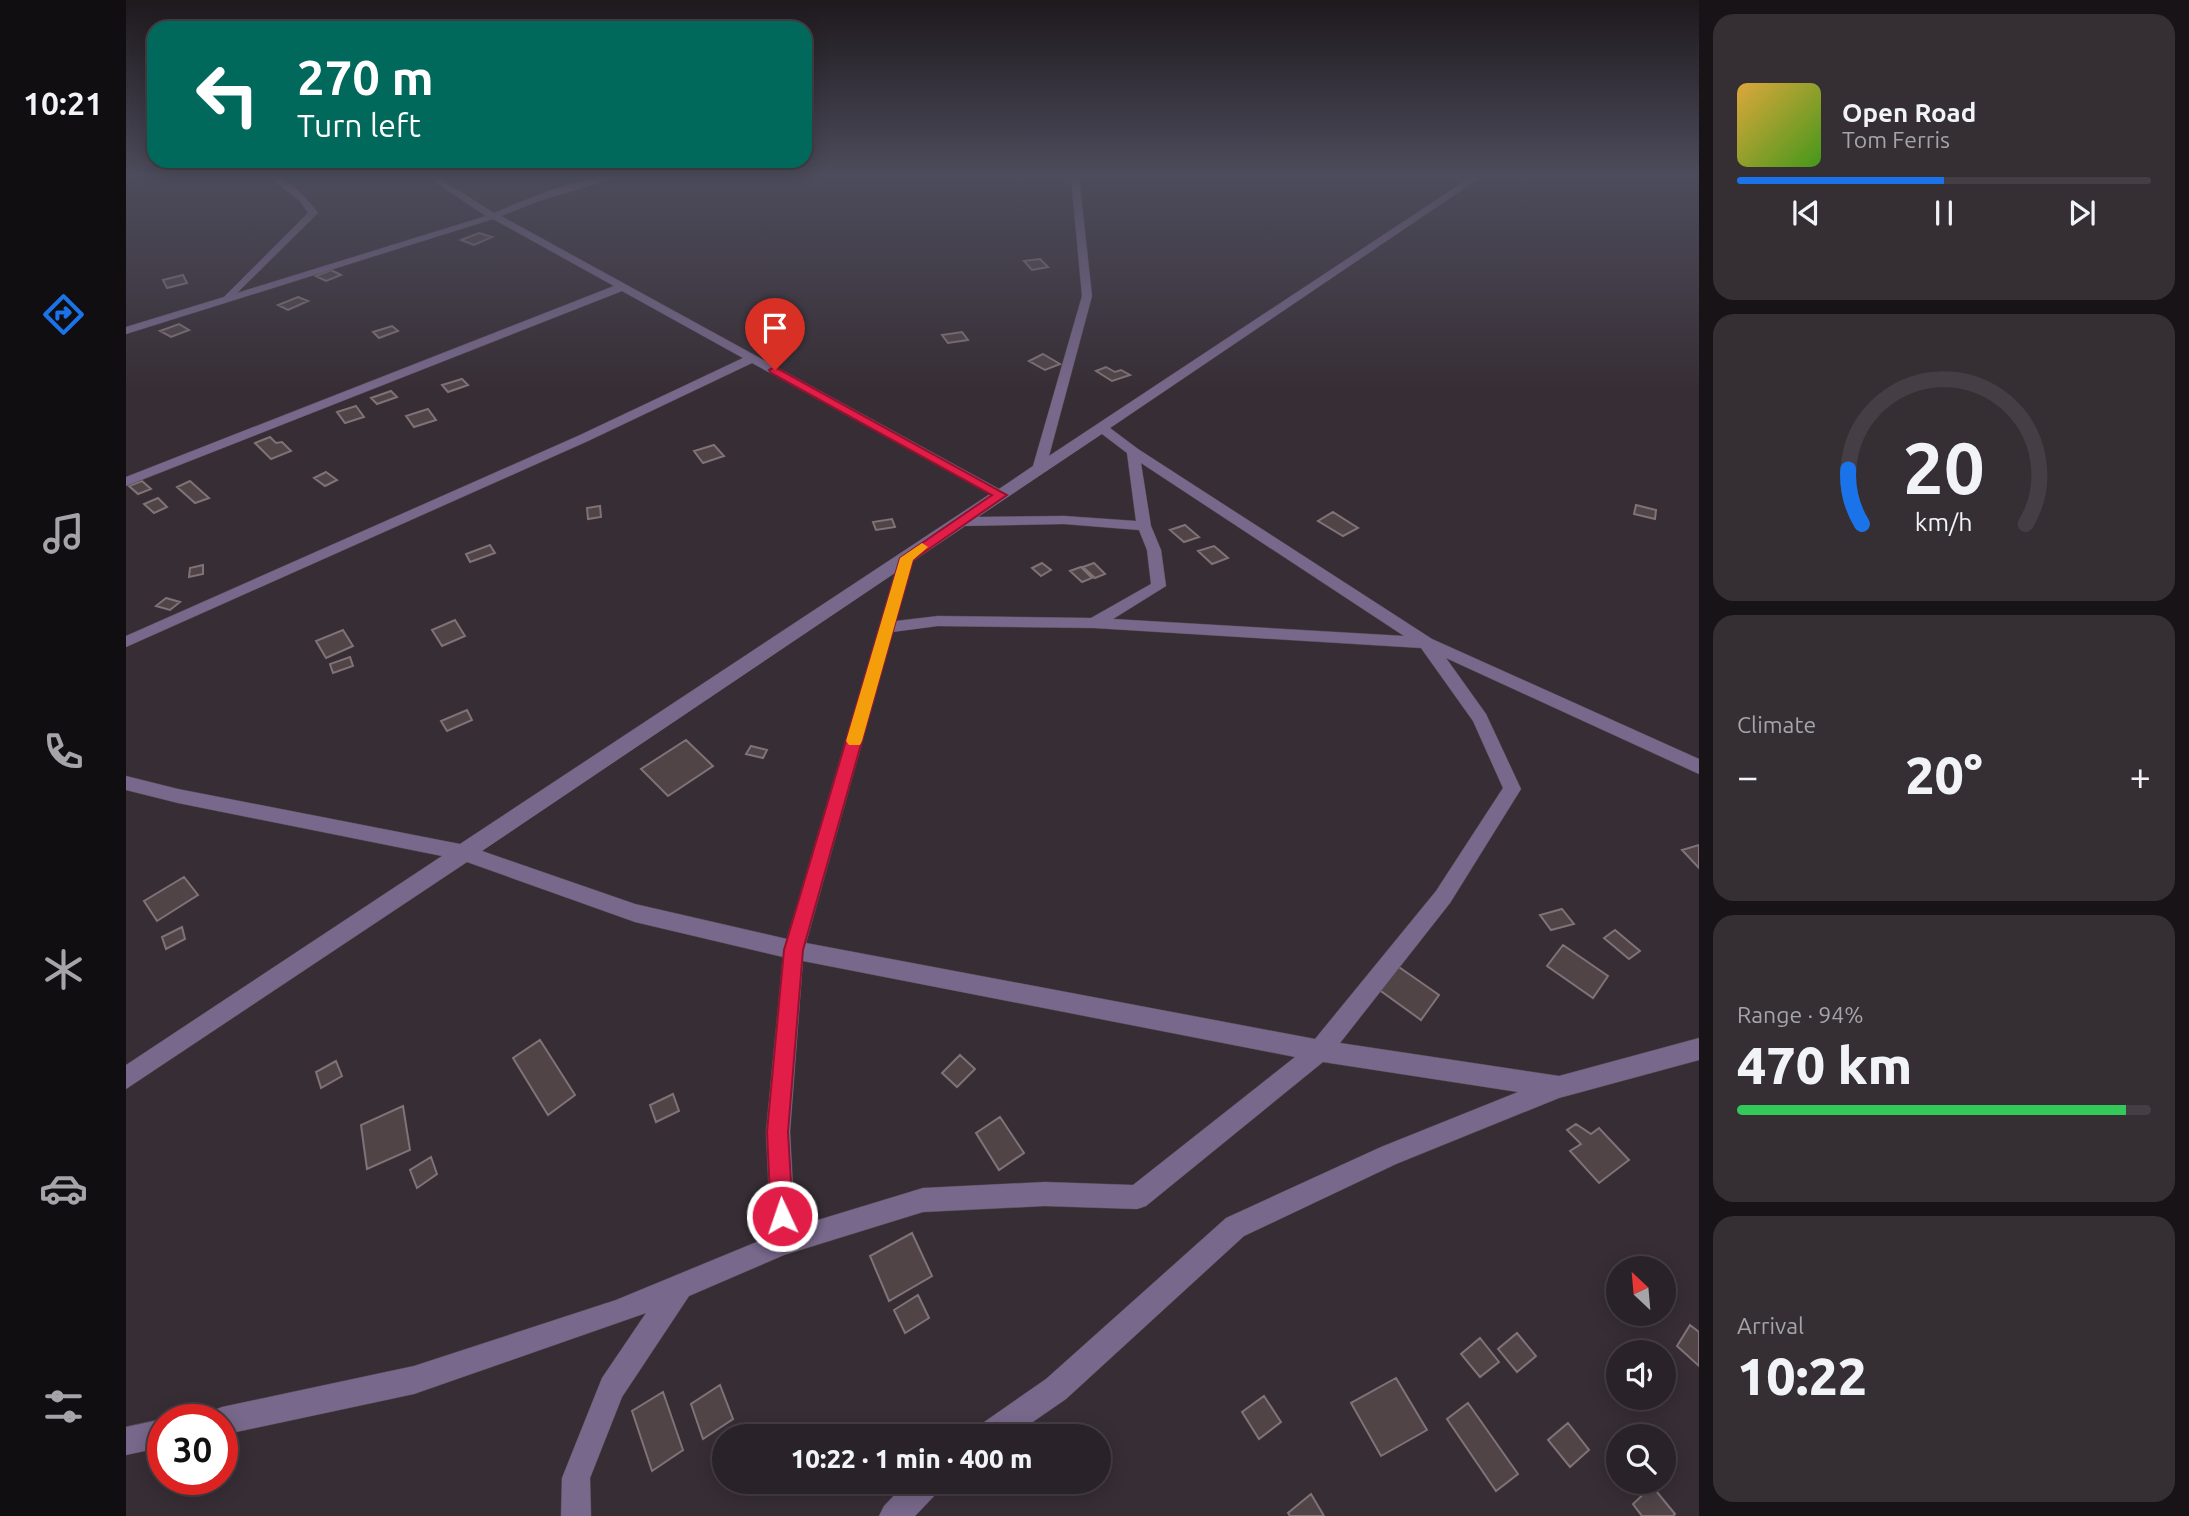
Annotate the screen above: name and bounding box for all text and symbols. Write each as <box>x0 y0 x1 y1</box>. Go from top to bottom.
icon: left <box>182 49 273 140</box>
text: 270 m <box>297 49 434 104</box>
text: 10:21 <box>23 85 103 121</box>
text: Open Road <box>1842 98 1976 127</box>
text: Turn left <box>297 107 421 143</box>
text: Tom Ferris <box>1842 127 1950 152</box>
icon: previous <box>1787 194 1825 232</box>
icon: pause <box>1925 194 1963 232</box>
icon: next <box>2063 194 2101 232</box>
icon: directions <box>39 290 88 339</box>
pin <box>745 298 805 370</box>
icon: arrive <box>756 309 794 347</box>
text: 20 <box>1903 426 1985 508</box>
text: km/h <box>1915 507 1973 535</box>
icon: music <box>39 509 88 558</box>
text: Climate <box>1737 712 1816 737</box>
icon: phone <box>39 727 88 776</box>
text: 20° <box>1905 746 1983 804</box>
text: − <box>1737 755 1758 797</box>
text: + <box>2130 755 2151 797</box>
icon: climate <box>39 945 88 994</box>
text: Range · 94% <box>1737 1002 1864 1027</box>
text: 470 km <box>1737 1036 1912 1094</box>
icon: car <box>39 1164 88 1213</box>
position arrow <box>745 1179 819 1253</box>
north arrow <box>1606 1256 1676 1326</box>
map controls <box>1606 1256 1676 1494</box>
text: Arrival <box>1737 1313 1804 1338</box>
button: sound <box>1606 1340 1676 1410</box>
text: 10:22 <box>1737 1347 1867 1405</box>
icon: filters <box>39 1382 88 1431</box>
speed limit sign: 30 <box>147 1404 238 1495</box>
button: search <box>1606 1424 1676 1494</box>
text: 10:22 · 1 min · 400 m <box>791 1444 1032 1473</box>

